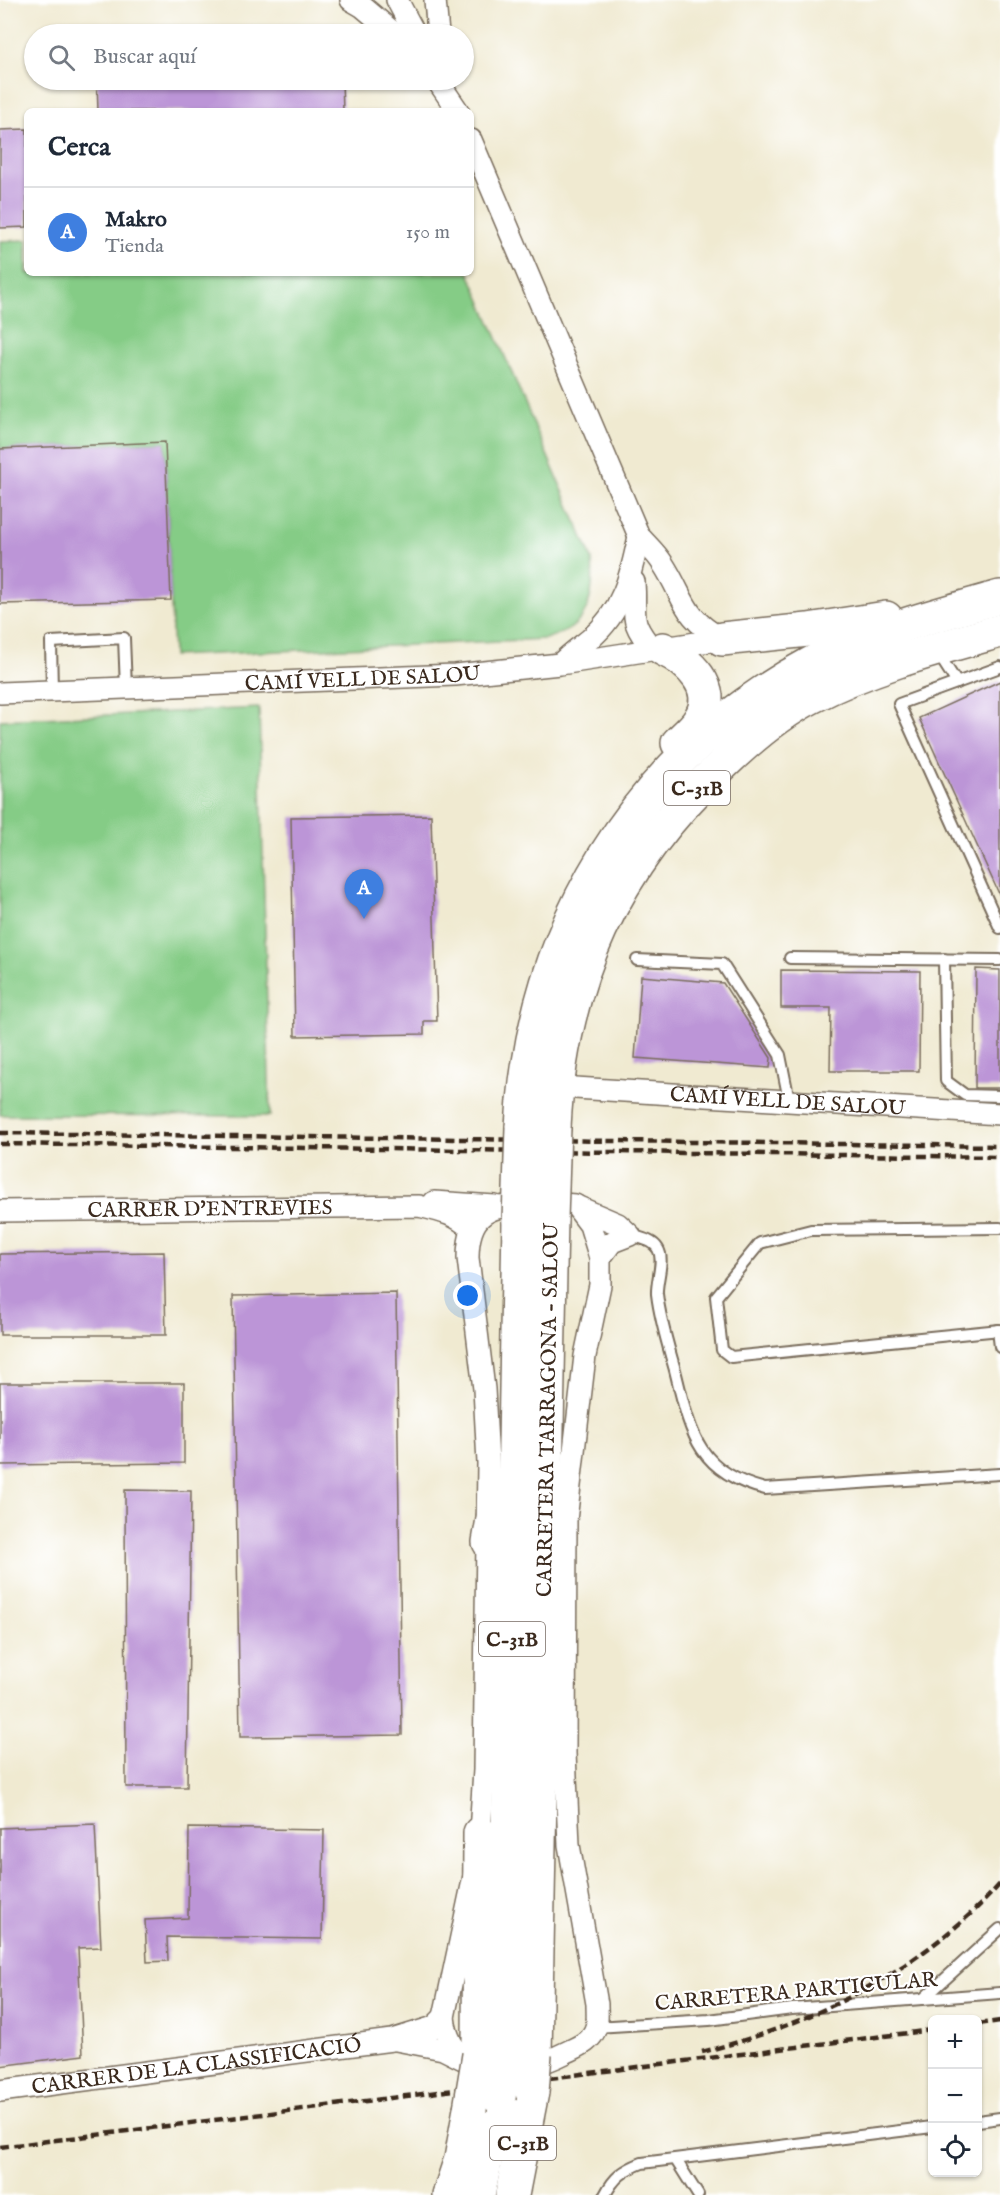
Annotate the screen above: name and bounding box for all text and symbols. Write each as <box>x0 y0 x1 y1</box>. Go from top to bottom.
search box <box>24 24 474 90</box>
icon: search <box>45 41 78 74</box>
text: Buscar aquí <box>93 43 196 71</box>
text: Cerca <box>48 131 110 164</box>
text: Makro <box>105 206 167 234</box>
text: A <box>61 220 74 245</box>
text: 150 m <box>406 220 450 245</box>
text: Tienda <box>105 234 164 259</box>
street label: CAMÍ VELL DE SALOU <box>244 660 482 698</box>
road number: C-31B <box>664 771 730 805</box>
pin: A <box>344 870 384 919</box>
street label: CAMÍ VELL DE SALOU <box>669 1082 906 1123</box>
street label: CARRER D'ENTREVIES <box>87 1195 333 1225</box>
street label: CARRETERA TARRAGONA - SALOU <box>532 1223 566 1597</box>
your location <box>453 1281 482 1310</box>
road number: C-31B <box>479 1622 545 1656</box>
street label: CARRETERA PARTICULAR <box>654 1967 939 2018</box>
map controls <box>928 2015 982 2177</box>
button: + <box>928 2015 982 2069</box>
street label: CARRER DE LA CLASSIFICACIÓ <box>30 2031 363 2102</box>
button: − <box>928 2069 982 2123</box>
button: locate <box>928 2123 982 2177</box>
road number: C-31B <box>490 2126 556 2160</box>

